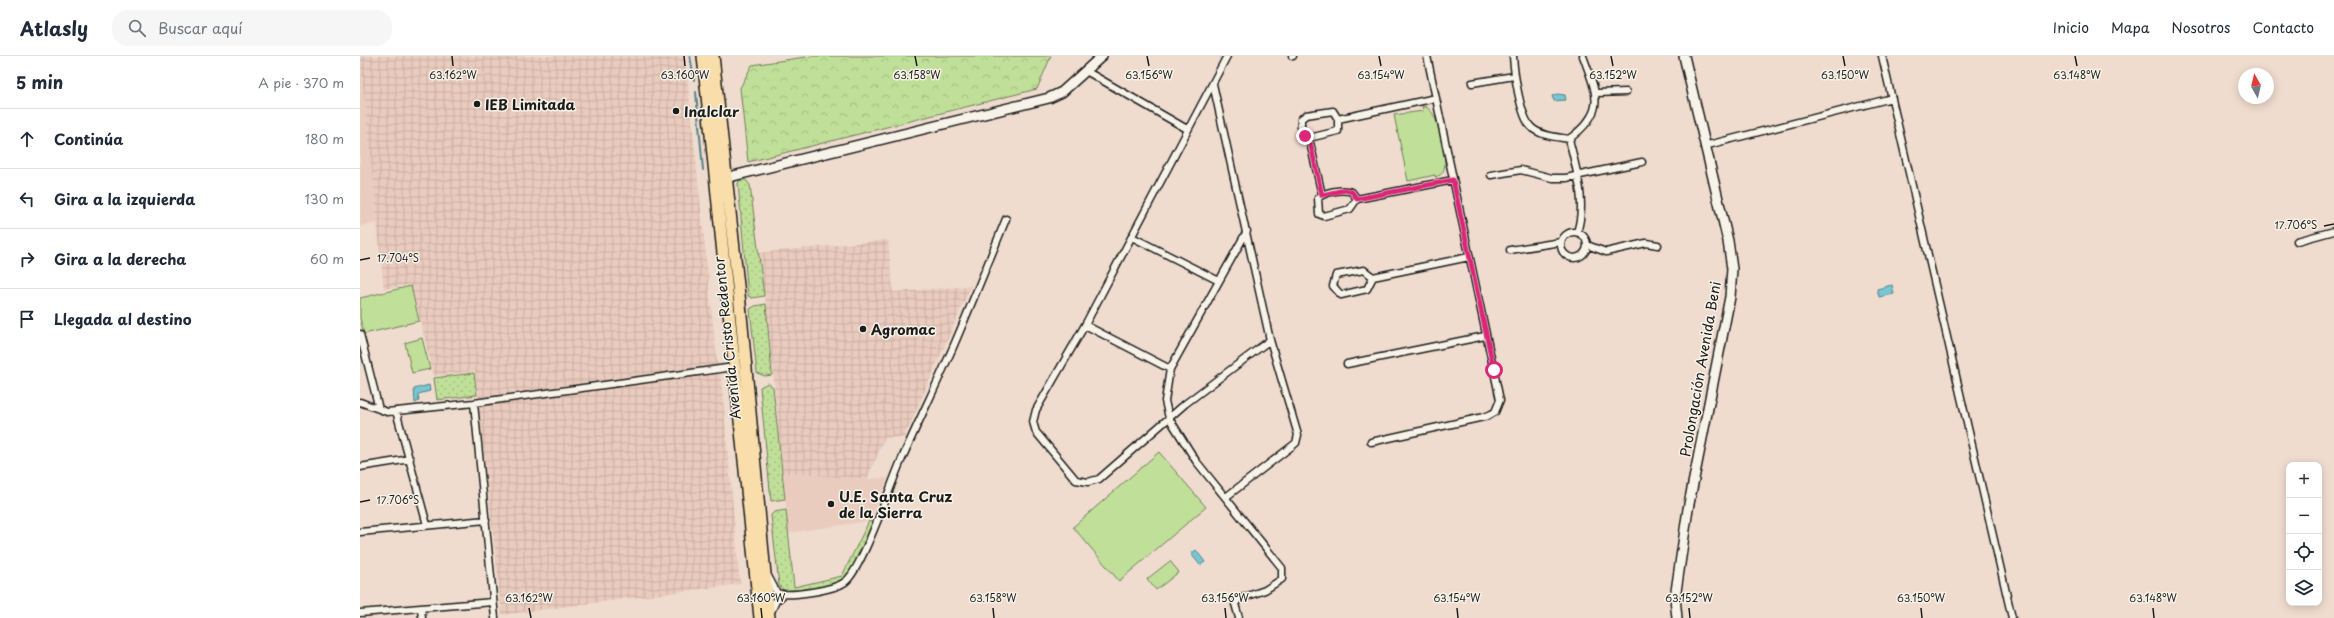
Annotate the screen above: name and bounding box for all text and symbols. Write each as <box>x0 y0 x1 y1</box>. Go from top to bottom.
search box <box>112 10 392 46</box>
text: Atlasly <box>20 14 88 42</box>
text: Buscar aquí <box>158 16 242 39</box>
icon: search <box>126 17 148 39</box>
text: Inicio <box>2053 17 2089 38</box>
text: Mapa <box>2111 17 2149 38</box>
text: Nosotros <box>2171 17 2231 38</box>
text: Contacto <box>2253 17 2314 38</box>
text: 63.162°W <box>429 67 477 82</box>
text: 63.160°W <box>661 67 710 82</box>
text: 63.158°W <box>894 67 941 82</box>
text: 63.156°W <box>1125 67 1173 82</box>
text: 63.154°W <box>1357 67 1405 82</box>
text: 63.152°W <box>1589 67 1637 82</box>
text: 63.150°W <box>1821 67 1870 82</box>
text: 63.148°W <box>2053 67 2101 82</box>
north arrow <box>2238 68 2274 104</box>
text: 5 min <box>16 69 63 95</box>
text: A pie · 370 m <box>258 73 344 92</box>
place label: IEB Limitada <box>485 94 576 115</box>
marker: IEB Limitada <box>472 99 482 109</box>
place label: Inalclar <box>684 101 740 122</box>
marker: Inalclar <box>671 106 681 116</box>
text: Continúa <box>54 127 123 150</box>
route end <box>1296 127 1314 145</box>
icon: ahead <box>16 128 38 150</box>
text: 180 m <box>305 129 344 148</box>
text: Gira a la izquierda <box>54 187 195 210</box>
icon: left <box>16 188 38 210</box>
text: 130 m <box>305 189 344 208</box>
text: 17.706°S <box>2275 217 2317 232</box>
text: Gira a la derecha <box>54 247 186 270</box>
icon: right <box>16 248 38 270</box>
text: 60 m <box>310 249 344 268</box>
text: 17.704°S <box>377 250 419 265</box>
street label: Avenida Cristo Redentor <box>708 255 746 421</box>
street label: Prolongación Avenida Beni <box>1674 280 1726 458</box>
text: Llegada al destino <box>54 307 192 330</box>
icon: arrive <box>16 308 38 330</box>
place label: Agromac <box>871 319 936 340</box>
marker: Agromac <box>858 324 868 334</box>
route start <box>1485 361 1503 379</box>
map controls <box>2286 462 2322 606</box>
button: + <box>2286 462 2322 498</box>
place label: U.E. Santa Cruz de la Sierra <box>839 486 953 523</box>
text: 17.706°S <box>377 492 419 507</box>
button: − <box>2286 498 2322 534</box>
marker: U.E. Santa Cruz de la Sierra <box>826 499 836 509</box>
button: locate <box>2286 534 2322 570</box>
button: layers <box>2286 570 2322 606</box>
text: 63.162°W <box>505 590 553 605</box>
text: 63.160°W <box>737 590 786 605</box>
text: 63.158°W <box>970 590 1017 605</box>
text: 63.156°W <box>1201 590 1249 605</box>
text: 63.154°W <box>1433 590 1481 605</box>
text: 63.152°W <box>1665 590 1713 605</box>
text: 63.150°W <box>1897 590 1946 605</box>
text: 63.148°W <box>2129 590 2177 605</box>

